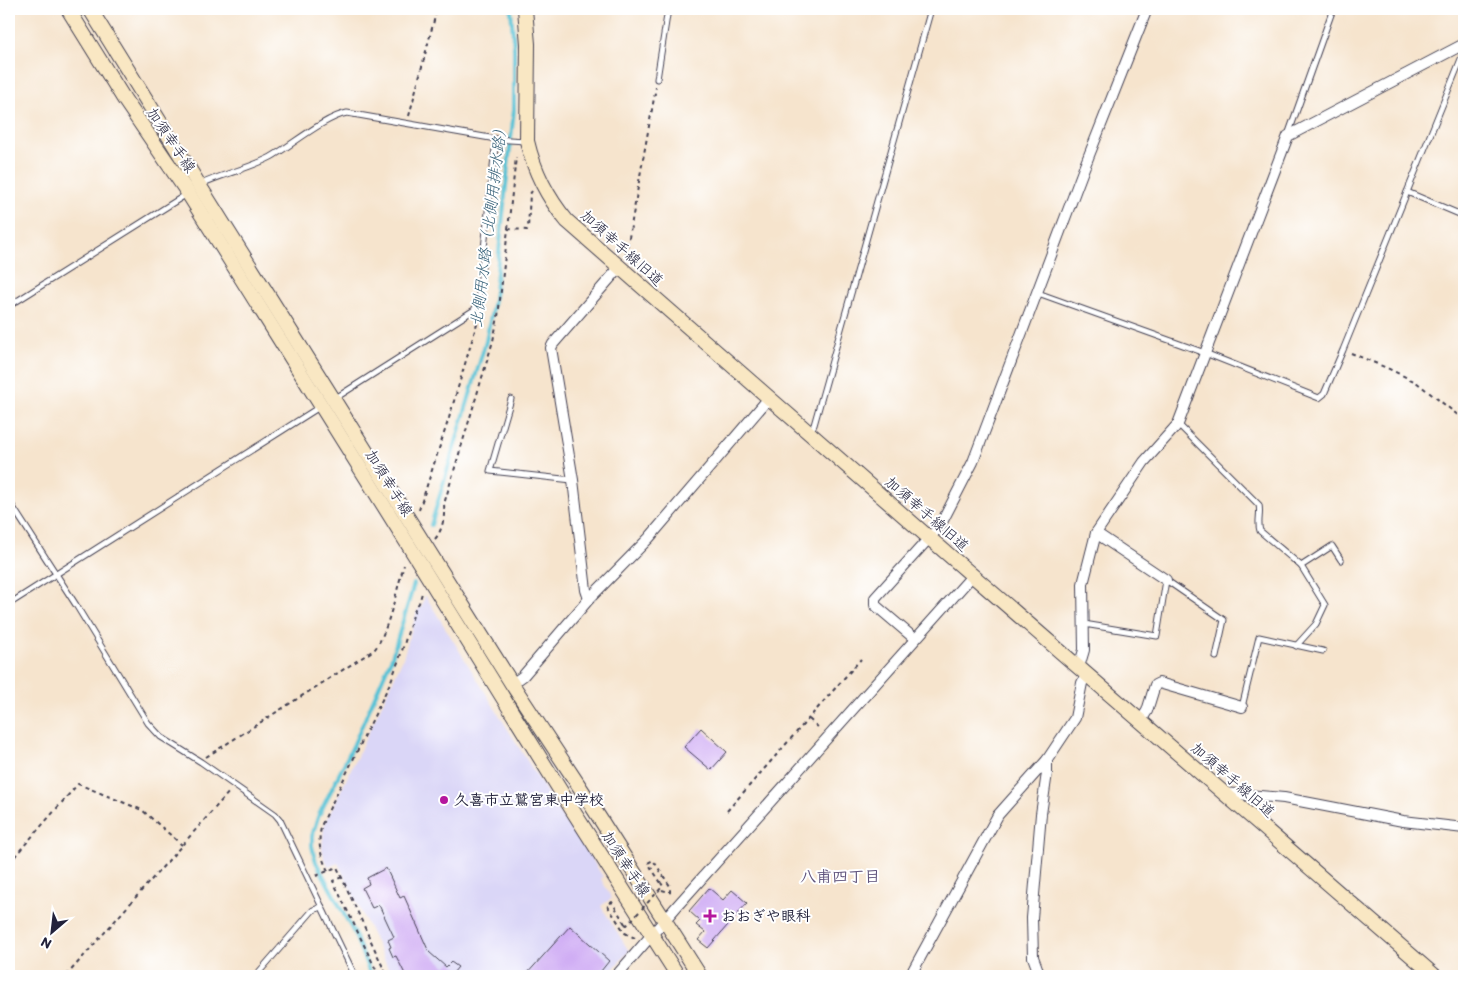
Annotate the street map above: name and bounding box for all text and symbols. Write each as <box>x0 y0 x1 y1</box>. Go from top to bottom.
street label: 加須幸手線 <box>143 104 199 176</box>
water label: 北側用水路（北側用排水路） <box>466 120 511 328</box>
street label: 加須幸手線旧道 <box>577 206 667 290</box>
street label: 加須幸手線 <box>361 446 417 520</box>
street label: 加須幸手線旧道 <box>881 473 973 555</box>
street label: 加須幸手線旧道 <box>1187 739 1279 821</box>
place label: 久喜市立鷲宮東中学校 <box>454 791 604 809</box>
marker: 久喜市立鷲宮東中学校 <box>438 794 450 806</box>
street label: 加須幸手線 <box>598 828 654 900</box>
district label: 八甫四丁目 <box>800 867 880 886</box>
place label: おおぎや眼科 <box>721 907 811 925</box>
north arrow <box>28 908 78 958</box>
marker: おおぎや眼科 <box>703 909 717 923</box>
text: N <box>38 933 54 953</box>

